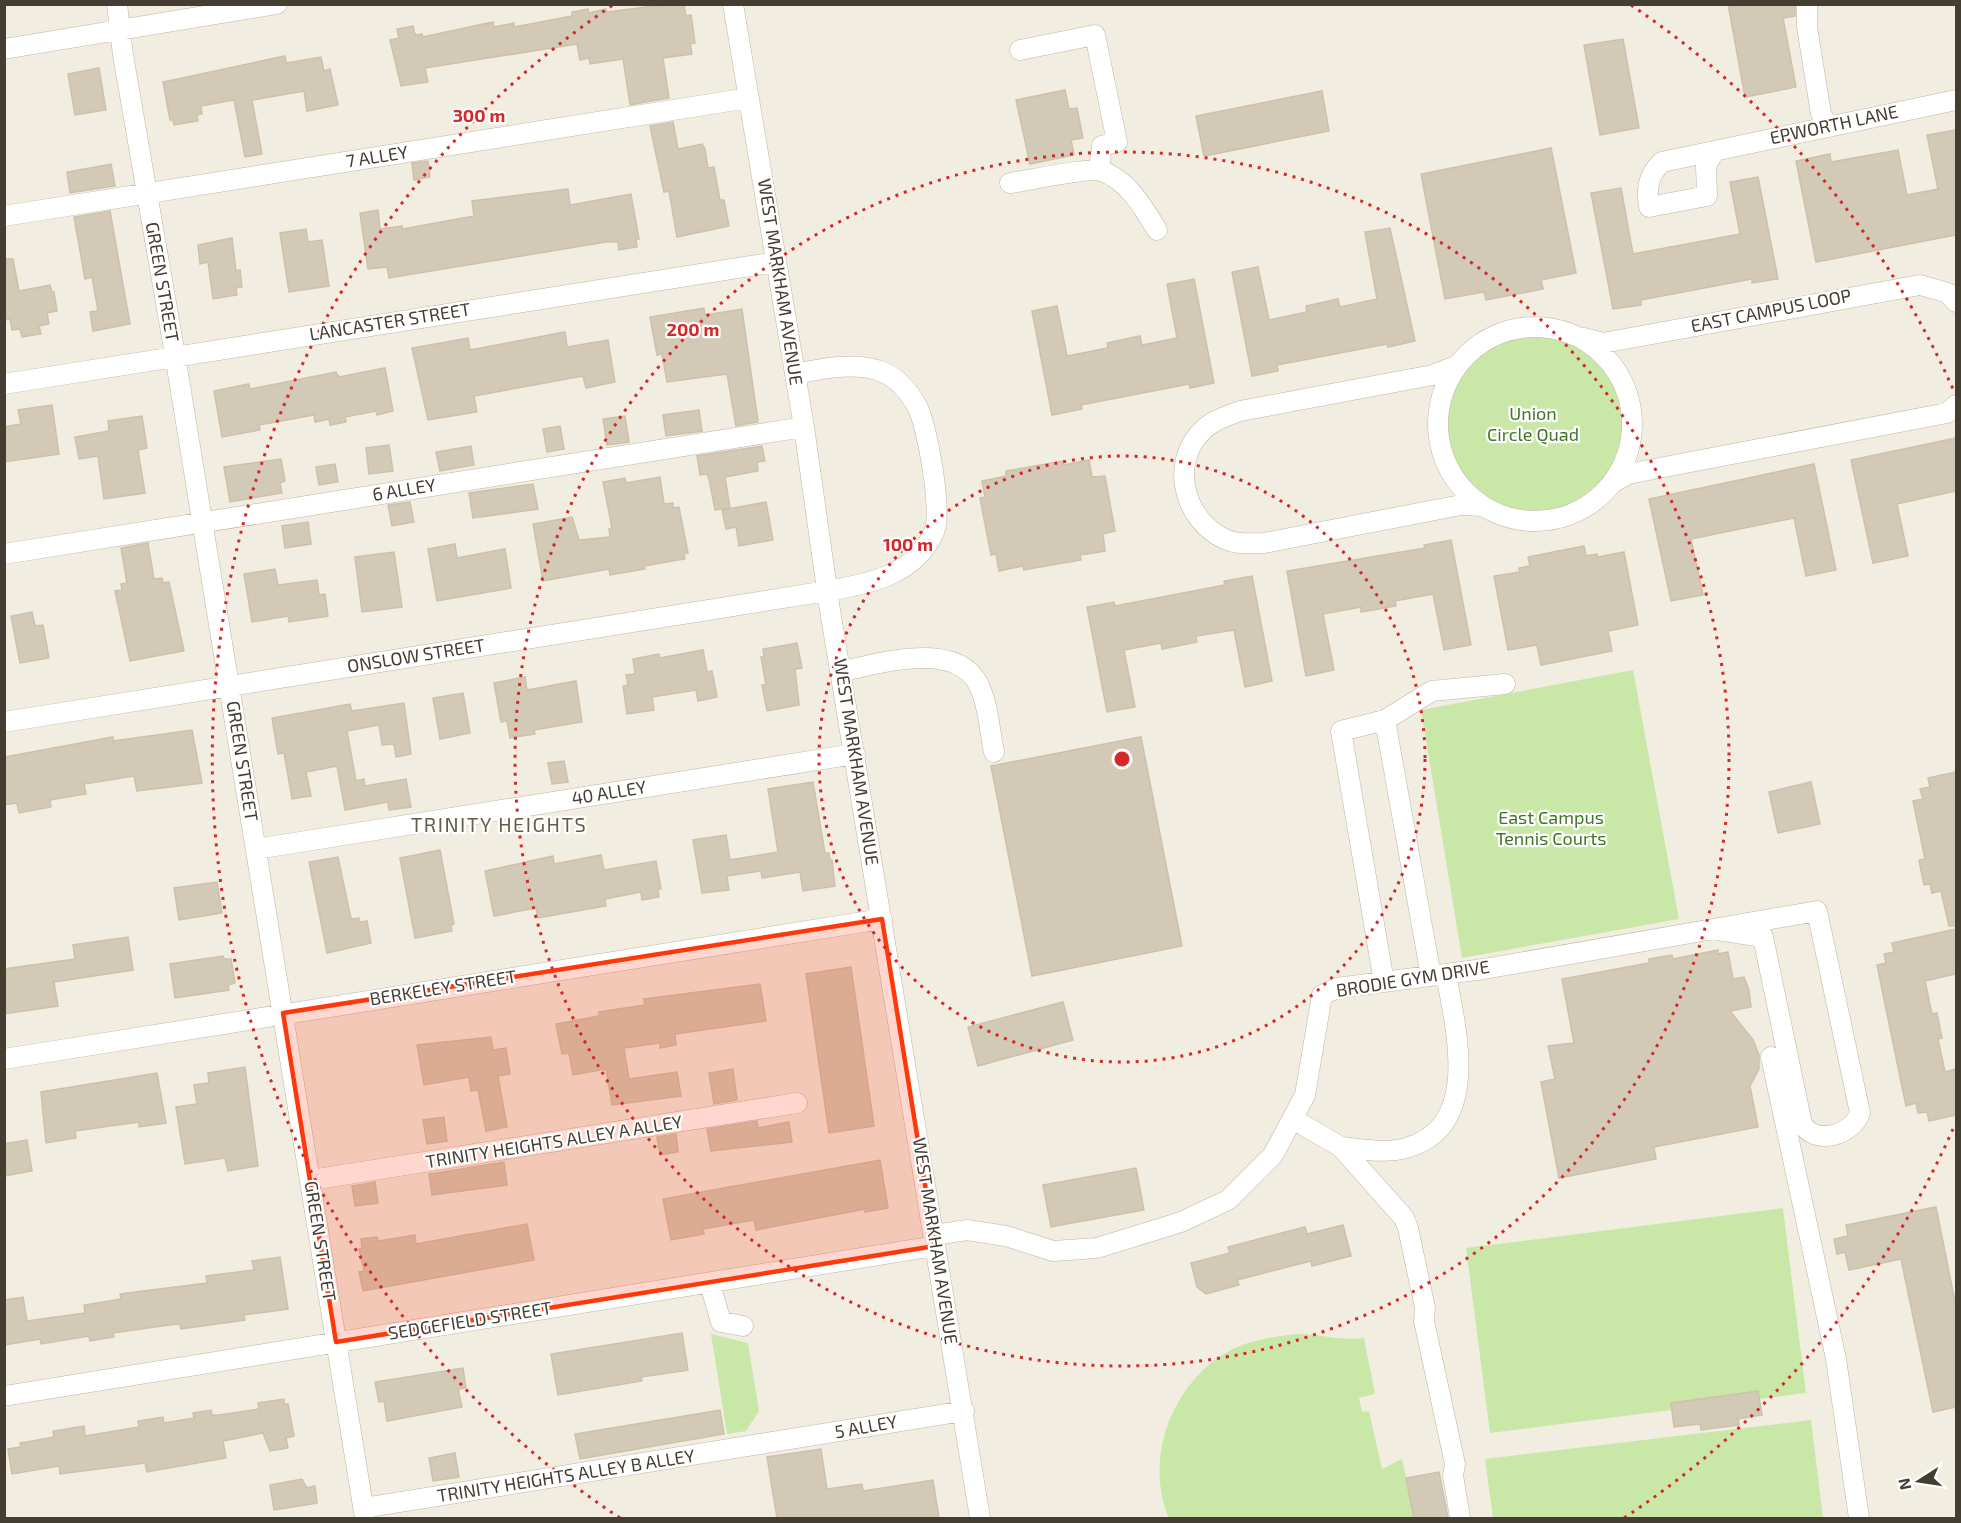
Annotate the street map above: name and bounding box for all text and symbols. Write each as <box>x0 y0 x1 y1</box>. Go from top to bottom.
street label: EPWORTH LANE <box>1768 100 1900 148</box>
text: 300 m <box>453 104 505 126</box>
street label: 7 ALLEY <box>344 140 410 172</box>
street label: WEST MARKHAM AVENUE <box>754 177 808 387</box>
street label: GREEN STREET <box>142 220 184 344</box>
street label: EAST CAMPUS LOOP <box>1689 284 1853 336</box>
street label: LANCASTER STREET <box>308 297 472 345</box>
text: 200 m <box>667 318 719 340</box>
park label: Union Circle Quad <box>1487 402 1579 445</box>
street label: 6 ALLEY <box>371 473 438 505</box>
text: 100 m <box>883 533 933 555</box>
street label: ONSLOW STREET <box>346 633 487 677</box>
street label: WEST MARKHAM AVENUE <box>830 657 884 867</box>
street label: GREEN STREET <box>223 699 263 823</box>
centre of rings <box>1112 749 1132 769</box>
street label: 40 ALLEY <box>570 775 649 809</box>
park label: East Campus Tennis Courts <box>1496 806 1606 849</box>
district label: TRINITY HEIGHTS <box>411 812 587 836</box>
street label: BRODIE GYM DRIVE <box>1335 955 1491 1001</box>
street label: BERKELEY STREET <box>368 964 518 1009</box>
street label: TRINITY HEIGHTS ALLEY A ALLEY <box>424 1110 685 1172</box>
street label: WEST MARKHAM AVENUE <box>909 1136 963 1346</box>
street label: GREEN STREET <box>301 1179 341 1303</box>
street label: SEDGEFIELD STREET <box>386 1296 554 1344</box>
street label: 5 ALLEY <box>833 1410 900 1442</box>
street label: TRINITY HEIGHTS ALLEY B ALLEY <box>435 1444 697 1506</box>
north arrow <box>1889 1451 1949 1511</box>
text: N <box>1893 1477 1914 1492</box>

